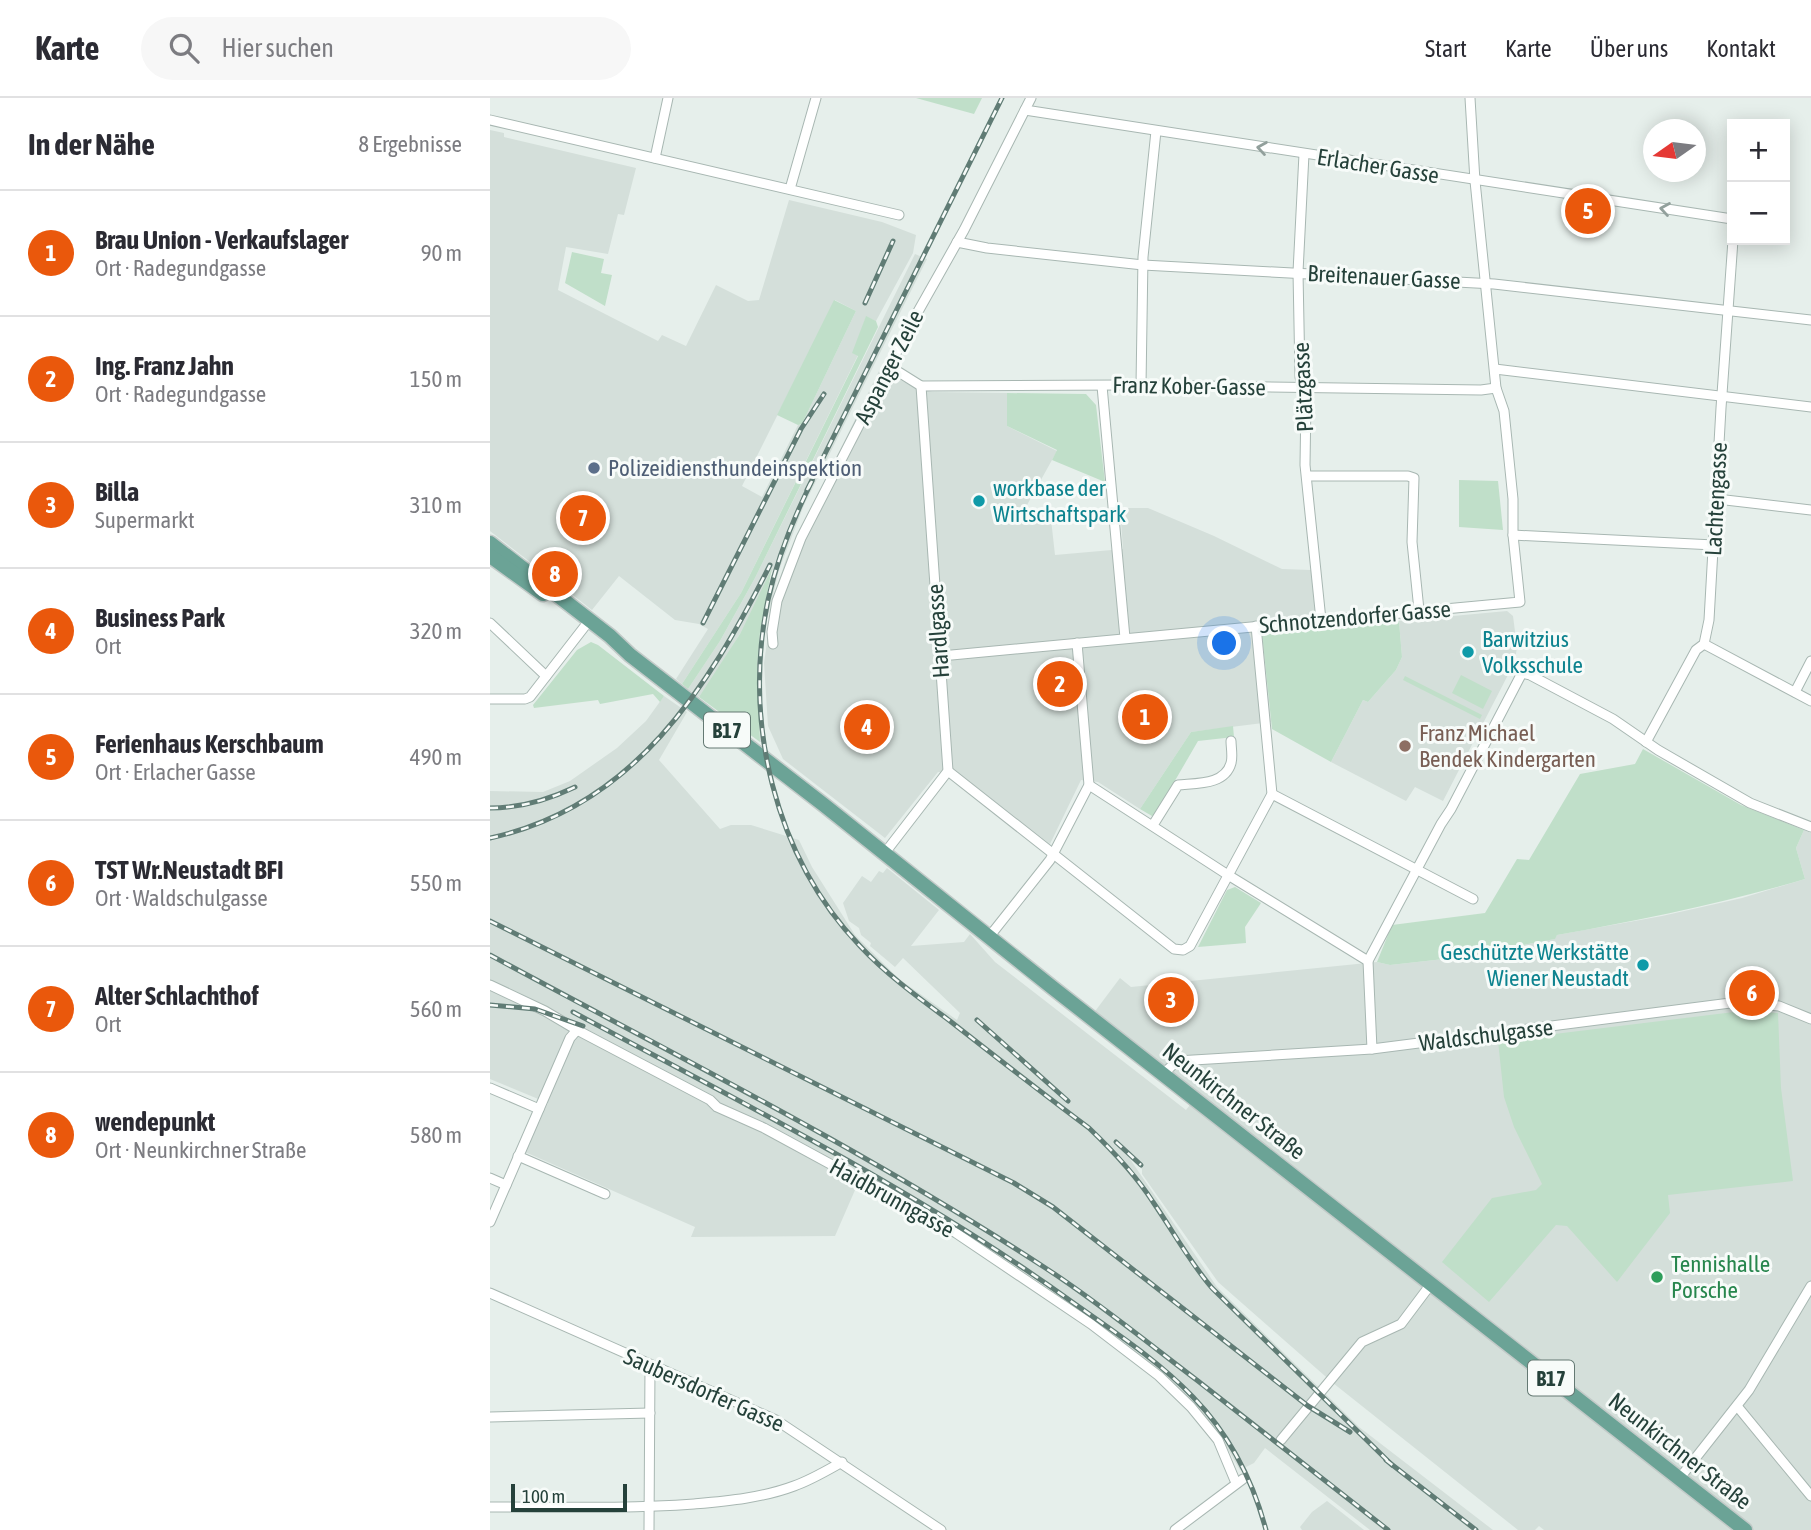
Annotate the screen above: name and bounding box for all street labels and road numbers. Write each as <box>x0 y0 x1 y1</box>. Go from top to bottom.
street label: Erlacher Gasse <box>1315 144 1441 188</box>
street label: Breitenauer Gasse <box>1307 260 1461 294</box>
street label: Aspanger Zeile <box>849 306 929 428</box>
street label: Plätzgasse <box>1288 341 1318 433</box>
street label: Franz Kober-Gasse <box>1112 372 1266 400</box>
street label: Lachtengasse <box>1700 441 1732 557</box>
street label: Hardlgasse <box>922 583 954 679</box>
street label: Schnotzendorfer Gasse <box>1258 596 1452 638</box>
road number: B17 <box>704 712 750 748</box>
street label: Waldschulgasse <box>1417 1014 1555 1056</box>
street label: Neunkirchner Straße <box>1158 1037 1310 1165</box>
street label: Haidbrunngasse <box>825 1153 959 1243</box>
street label: Saubersdorfer Gasse <box>620 1343 788 1437</box>
road number: B17 <box>1528 1360 1574 1396</box>
street label: Neunkirchner Straße <box>1604 1387 1756 1515</box>

